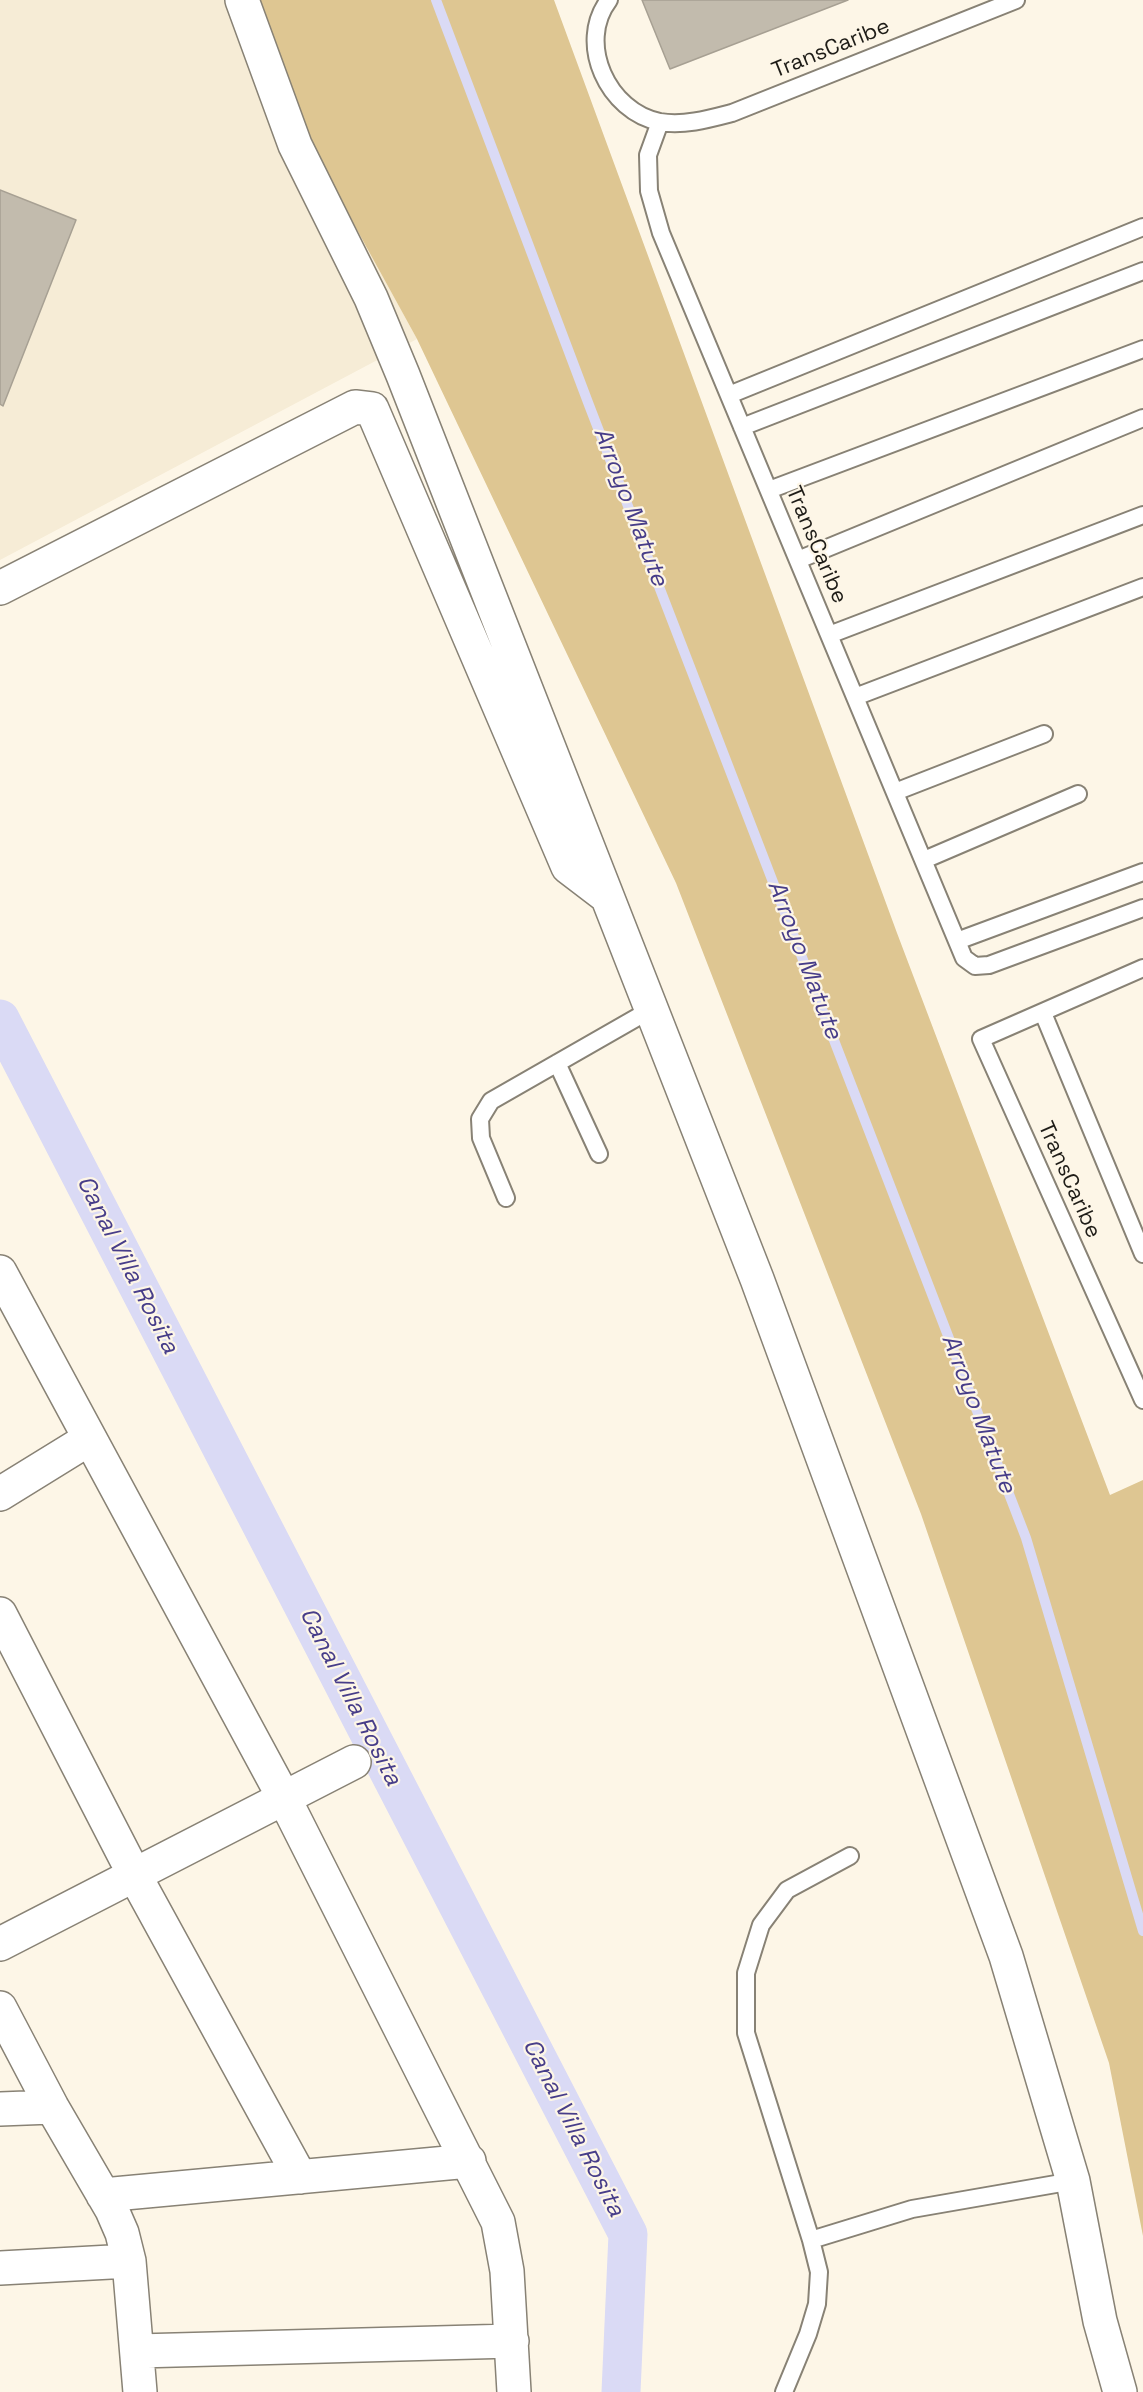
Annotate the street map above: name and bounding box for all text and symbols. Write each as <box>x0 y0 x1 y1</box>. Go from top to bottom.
street label: TransCaribe <box>768 13 894 85</box>
water label: Arroyo Matute <box>587 424 673 590</box>
street label: TransCaribe <box>780 483 852 607</box>
water label: Arroyo Matute <box>761 877 847 1043</box>
street label: TransCaribe <box>1032 1118 1106 1242</box>
water label: Canal Villa Rosita <box>70 1171 184 1359</box>
water label: Arroyo Matute <box>935 1331 1021 1497</box>
water label: Canal Villa Rosita <box>293 1603 407 1791</box>
water label: Canal Villa Rosita <box>516 2034 630 2222</box>

